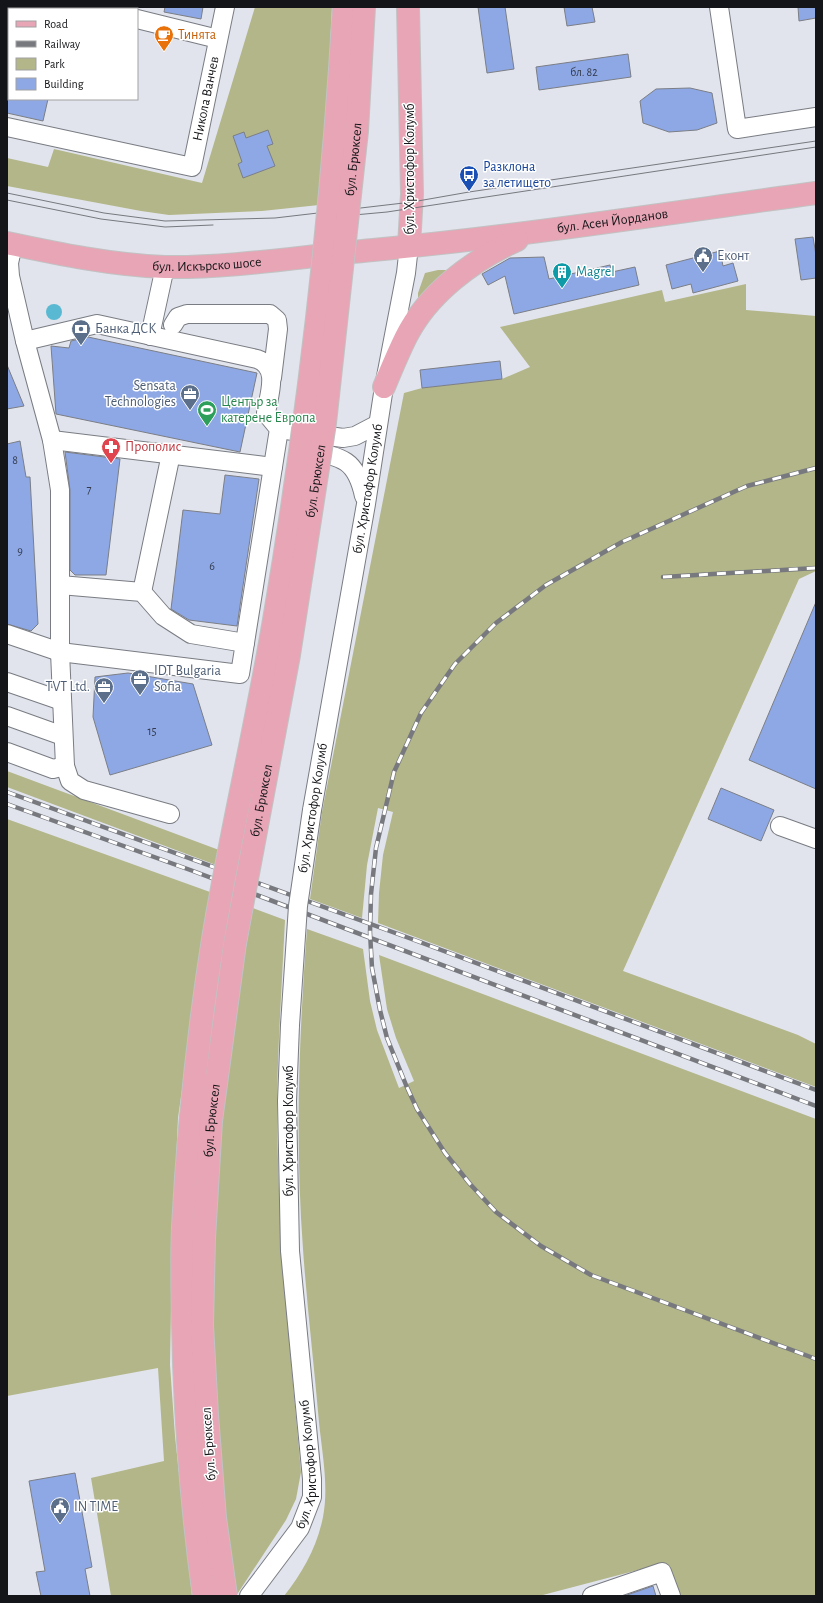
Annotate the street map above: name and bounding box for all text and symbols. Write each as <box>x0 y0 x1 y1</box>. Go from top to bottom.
legend <box>8 8 138 100</box>
text: Road <box>44 18 68 30</box>
cafe icon: Тинята <box>153 24 175 52</box>
place label: Тинята <box>178 28 217 42</box>
text: Railway <box>44 38 80 51</box>
street label: Никола Ванчев <box>191 55 222 142</box>
text: Park <box>44 58 65 70</box>
house number: бл. 82 <box>570 66 598 78</box>
text: Building <box>44 78 84 90</box>
street label: бул. Христофор Колумб <box>403 103 417 235</box>
street label: бул. Брюксел <box>343 122 364 197</box>
place label: Разклона за летището <box>483 160 551 190</box>
bus stop icon: Разклона за летището <box>458 164 480 192</box>
street label: бул. Асен Йорданов <box>556 207 669 236</box>
public building icon: Еконт <box>692 245 714 273</box>
place label: Еконт <box>717 249 750 263</box>
street label: бул. Искърско шосе <box>152 255 262 274</box>
building icon: Magrel <box>551 261 573 289</box>
place label: Magrel <box>576 265 615 279</box>
bank icon: Банка ДСК <box>70 318 92 346</box>
place label: Банка ДСК <box>95 322 156 336</box>
place label: Sensata Technologies <box>105 379 177 409</box>
office icon: Sensata Technologies <box>179 383 201 411</box>
place label: Център за катерене Европа <box>221 395 316 425</box>
sports icon: Център за катерене Европа <box>196 399 218 427</box>
street label: бул. Христофор Колумб <box>350 423 385 555</box>
pharmacy icon: Прополис <box>100 436 122 464</box>
place label: Прополис <box>125 440 182 454</box>
street label: бул. Брюксел <box>303 444 329 519</box>
house number: 8 <box>12 454 18 466</box>
house number: 7 <box>86 483 92 495</box>
house number: 9 <box>17 545 23 557</box>
house number: 6 <box>209 560 215 572</box>
place label: IDT Bulgaria Sofia <box>154 664 221 694</box>
office icon: IDT Bulgaria Sofia <box>129 668 151 696</box>
office icon: TVT Ltd. <box>93 676 115 704</box>
place label: TVT Ltd. <box>46 680 90 694</box>
house number: 15 <box>147 725 157 737</box>
street label: бул. Христофор Колумб <box>296 742 330 874</box>
street label: бул. Брюксел <box>248 763 275 838</box>
street label: бул. Христофор Колумб <box>282 1065 296 1197</box>
street label: бул. Брюксел <box>202 1083 223 1158</box>
street label: бул. Христофор Колумб <box>293 1399 319 1531</box>
street label: бул. Брюксел <box>199 1407 219 1481</box>
public building icon: IN TIME <box>49 1496 71 1524</box>
place label: IN TIME <box>74 1500 118 1514</box>

